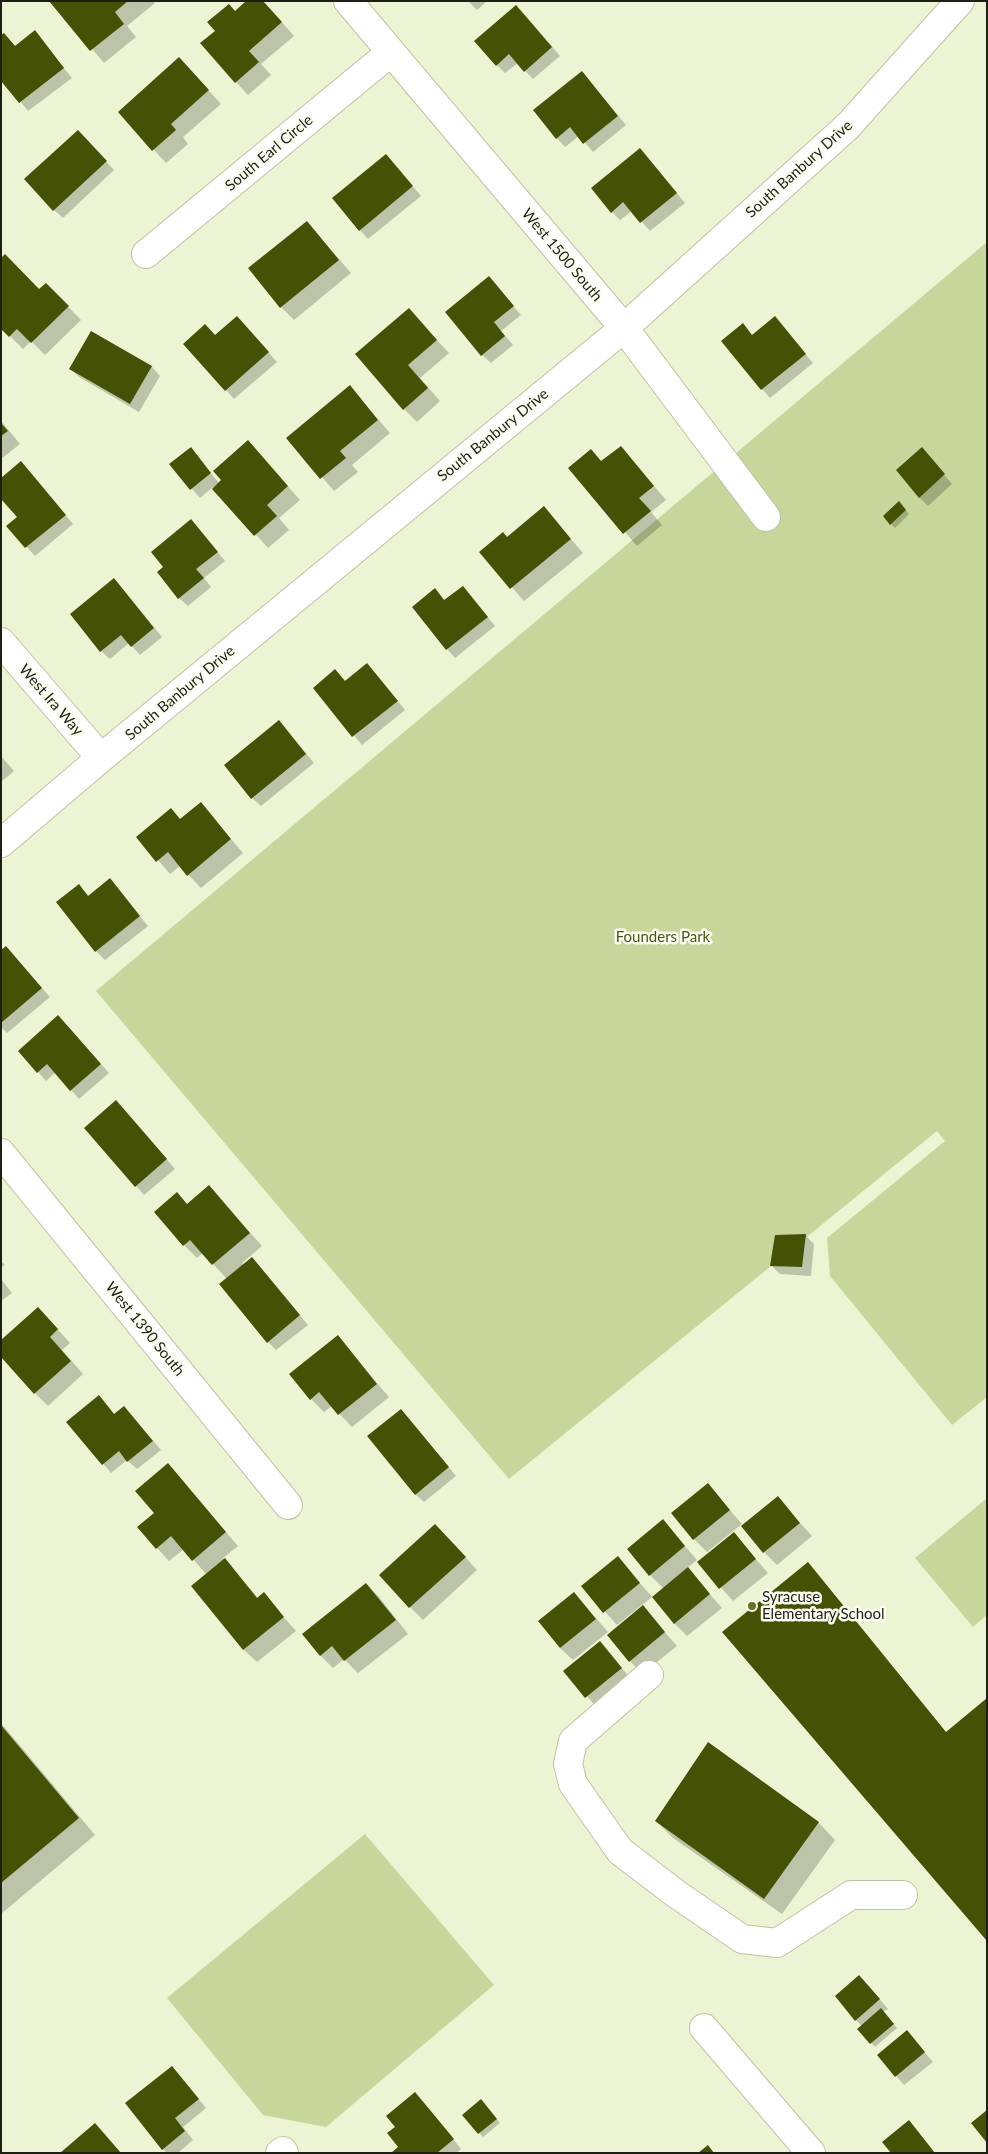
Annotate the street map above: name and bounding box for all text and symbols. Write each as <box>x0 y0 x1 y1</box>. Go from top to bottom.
street label: South Earl Circle <box>222 111 316 195</box>
street label: South Banbury Drive <box>742 116 856 222</box>
street label: West 1500 South <box>518 205 606 305</box>
street label: South Banbury Drive <box>434 385 552 485</box>
street label: South Banbury Drive <box>122 642 238 744</box>
street label: West Ira Way <box>15 661 87 739</box>
park label: Founders Park <box>616 928 710 946</box>
street label: West 1390 South <box>102 1278 188 1380</box>
place label: Syracuse Elementary School <box>762 1588 885 1623</box>
marker: Syracuse Elementary School <box>746 1600 758 1612</box>

